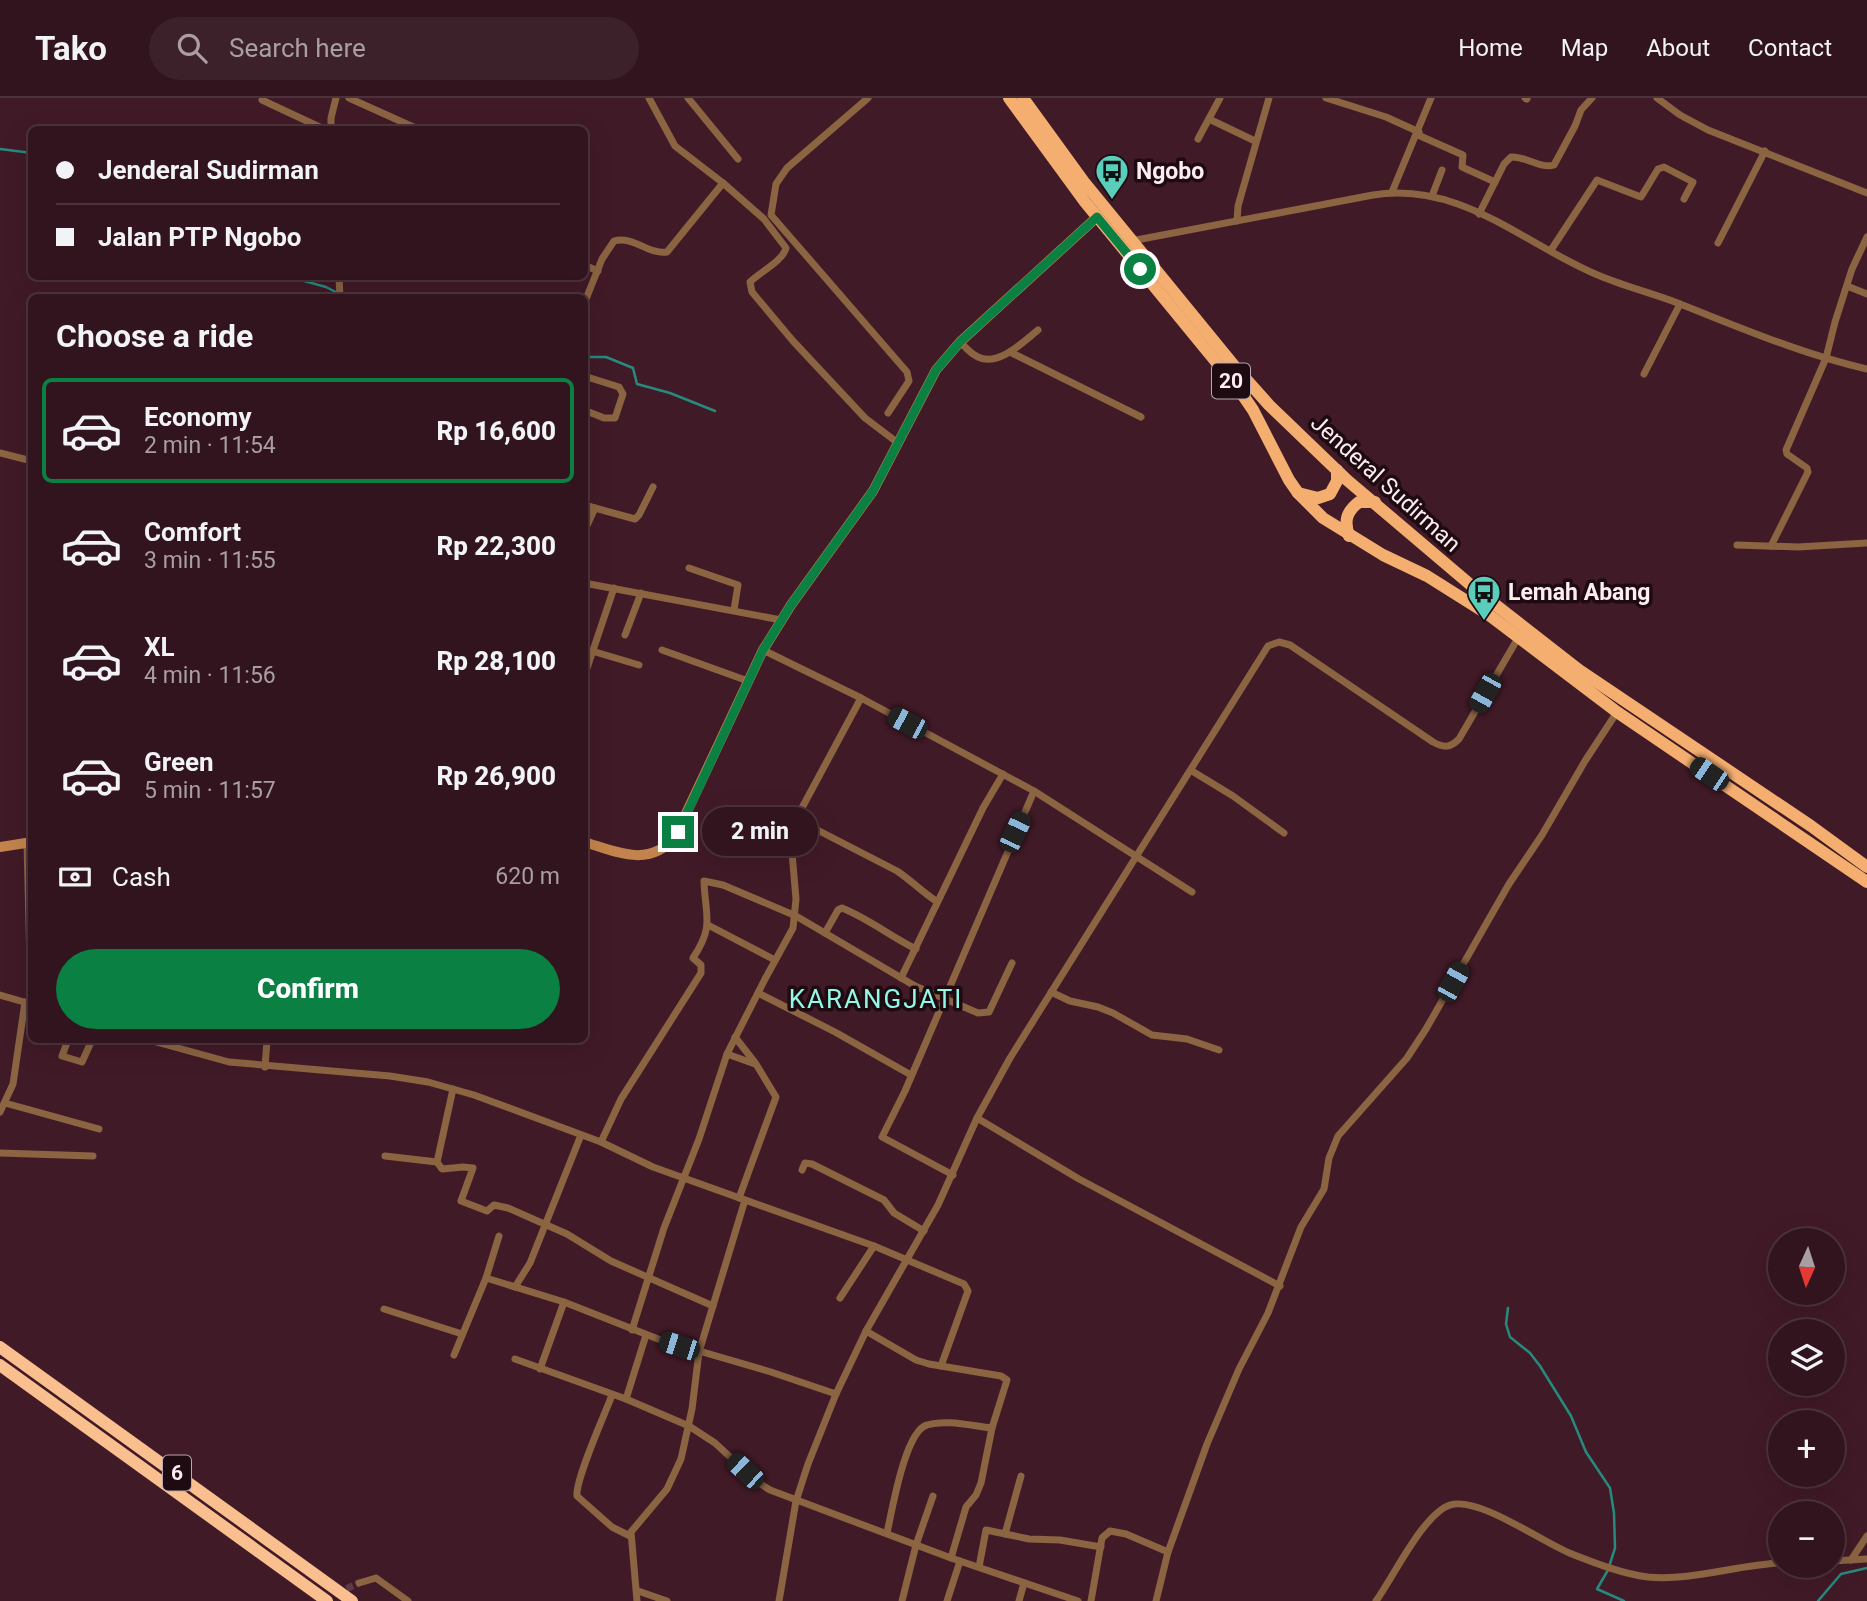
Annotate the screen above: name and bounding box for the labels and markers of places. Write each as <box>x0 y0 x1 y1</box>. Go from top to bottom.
bus stop icon: Ngobo <box>1093 152 1131 201</box>
place label: Ngobo <box>1136 158 1204 185</box>
bus stop icon: Lemah Abang <box>1465 573 1503 622</box>
place label: Lemah Abang <box>1508 579 1650 606</box>

